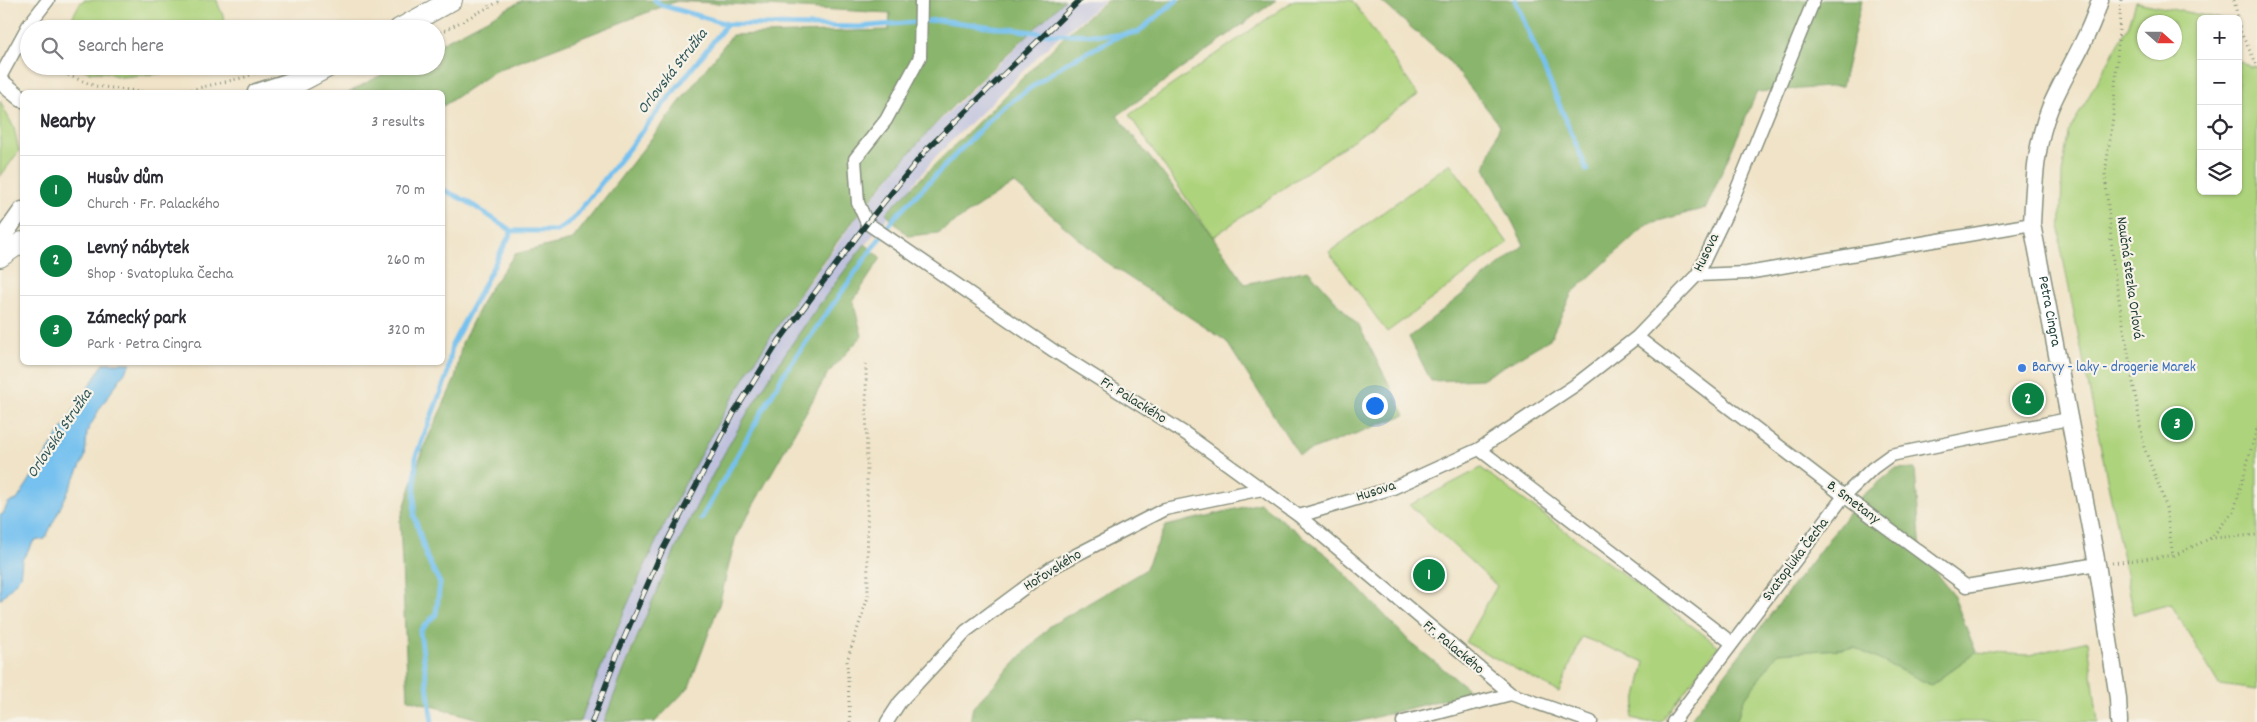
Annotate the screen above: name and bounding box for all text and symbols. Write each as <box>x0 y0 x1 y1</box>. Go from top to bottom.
north arrow <box>2137 15 2182 60</box>
map controls <box>2197 15 2242 195</box>
button: + <box>2197 15 2242 60</box>
search box <box>20 20 445 75</box>
water label: Orlovská Stružka <box>632 23 715 120</box>
icon: search <box>38 34 66 62</box>
text: Search here <box>78 34 164 61</box>
button: − <box>2197 60 2242 105</box>
button: locate <box>2197 105 2242 150</box>
text: Nearby <box>40 108 95 138</box>
text: 3 results <box>371 111 425 134</box>
button: layers <box>2197 150 2242 195</box>
text: Husův dům <box>87 166 164 193</box>
text: 1 <box>54 179 58 202</box>
text: 70 m <box>395 179 425 202</box>
text: Church · Fr. Palackého <box>87 193 220 216</box>
street label: Naučná stezka Orlová <box>2109 215 2149 341</box>
street label: Husova <box>1688 229 1726 276</box>
text: Levný nábytek <box>87 236 189 263</box>
text: 2 <box>53 249 60 272</box>
text: 260 m <box>387 249 425 272</box>
text: Shop · Svatopluka Čecha <box>87 263 233 286</box>
street label: Petra Cingra <box>2031 274 2066 349</box>
text: Zámecký park <box>87 306 186 333</box>
text: 3 <box>52 319 60 342</box>
text: 320 m <box>388 319 425 342</box>
text: Park · Petra Cingra <box>87 333 201 356</box>
place label: Barvy - laky - drogerie Marek <box>2032 357 2196 379</box>
marker: Barvy - laky - drogerie Marek <box>2016 362 2028 374</box>
street label: Fr. Palackého <box>1095 372 1171 430</box>
pin: 2 <box>2012 380 2044 418</box>
water label: Orlovská Stružka <box>22 384 99 483</box>
your location <box>1362 393 1388 419</box>
pin: 3 <box>2161 405 2193 443</box>
street label: Husova <box>1353 475 1400 509</box>
street label: B. Smetany <box>1822 476 1885 531</box>
street label: Svatopluka Čecha <box>1757 513 1835 606</box>
street label: Hořovského <box>1019 544 1087 598</box>
pin: 1 <box>1413 556 1445 594</box>
street label: Fr. Palackého <box>1417 616 1489 681</box>

